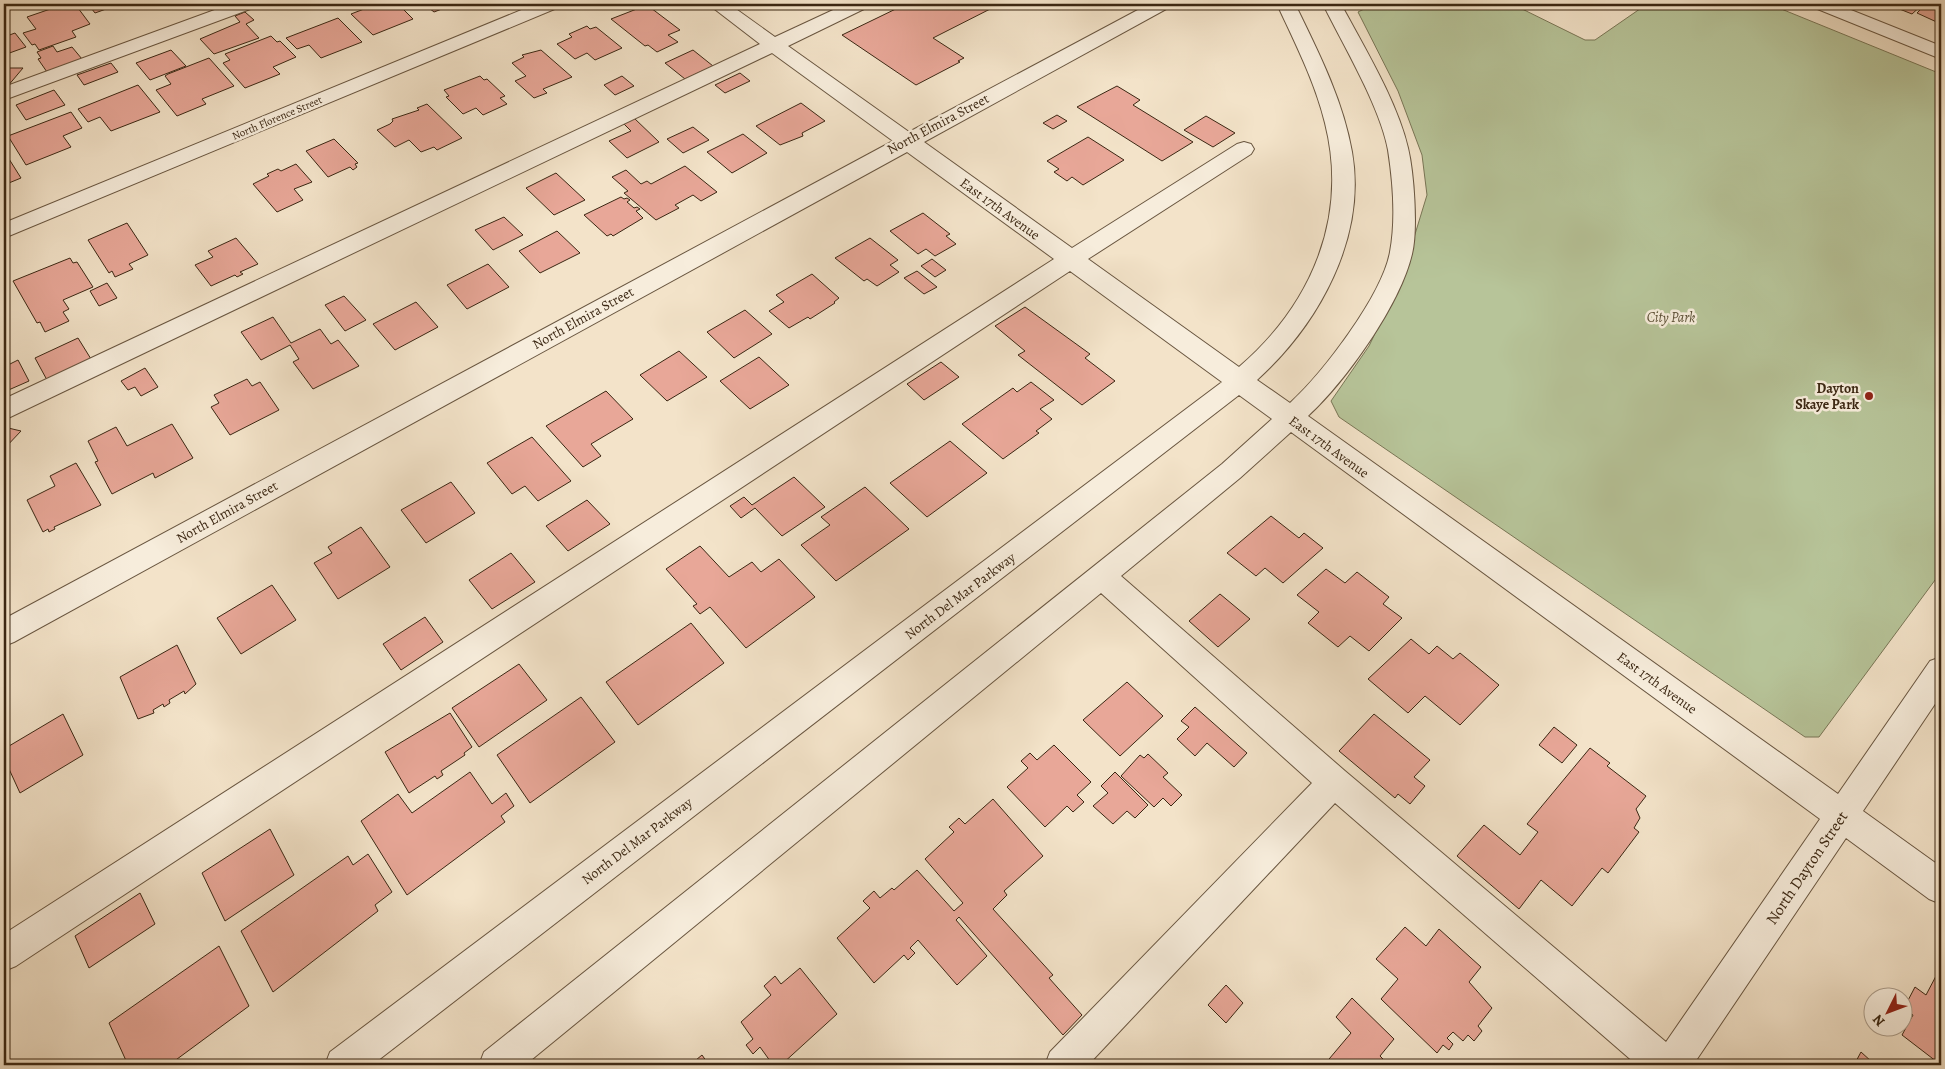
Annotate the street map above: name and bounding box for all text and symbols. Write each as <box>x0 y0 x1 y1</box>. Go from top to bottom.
street label: North Elmira Street <box>884 89 993 159</box>
street label: North Florence Street <box>230 92 325 144</box>
street label: East 17th Avenue <box>956 173 1044 245</box>
street label: North Elmira Street <box>529 282 637 354</box>
park label: City Park <box>1647 308 1695 327</box>
place label: Dayton Skaye Park <box>1795 379 1860 414</box>
marker: Dayton Skaye Park <box>1863 390 1875 402</box>
street label: East 17th Avenue <box>1285 411 1373 483</box>
street label: North Elmira Street <box>173 476 281 548</box>
street label: North Del Mar Parkway <box>901 548 1020 644</box>
street label: East 17th Avenue <box>1613 647 1701 719</box>
street label: North Del Mar Parkway <box>578 793 697 889</box>
street label: North Dayton Street <box>1761 807 1853 929</box>
north arrow <box>1862 986 1912 1036</box>
text: N <box>1868 1010 1889 1031</box>

